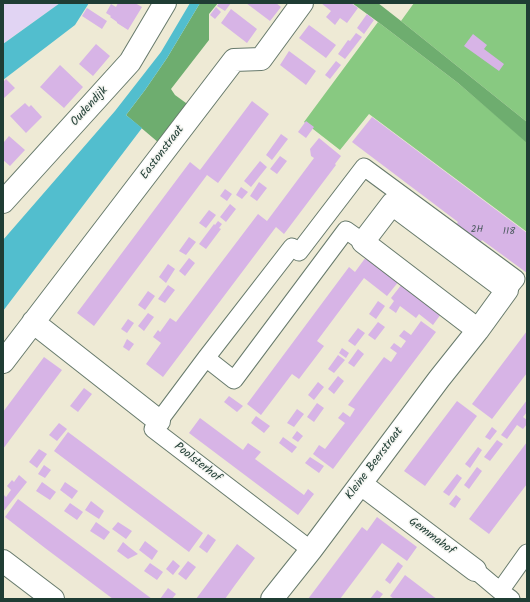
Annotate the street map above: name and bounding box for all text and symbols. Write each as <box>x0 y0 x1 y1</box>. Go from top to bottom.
street label: Oudendijk <box>68 84 112 130</box>
street label: Eastonstraat <box>138 123 188 183</box>
house number: 2H <box>471 224 483 236</box>
house number: 118 <box>503 226 515 238</box>
street label: Kleine Beerstraat <box>343 425 407 503</box>
street label: Poolsterhof <box>171 440 223 486</box>
street label: Gemmahof <box>405 515 457 559</box>

